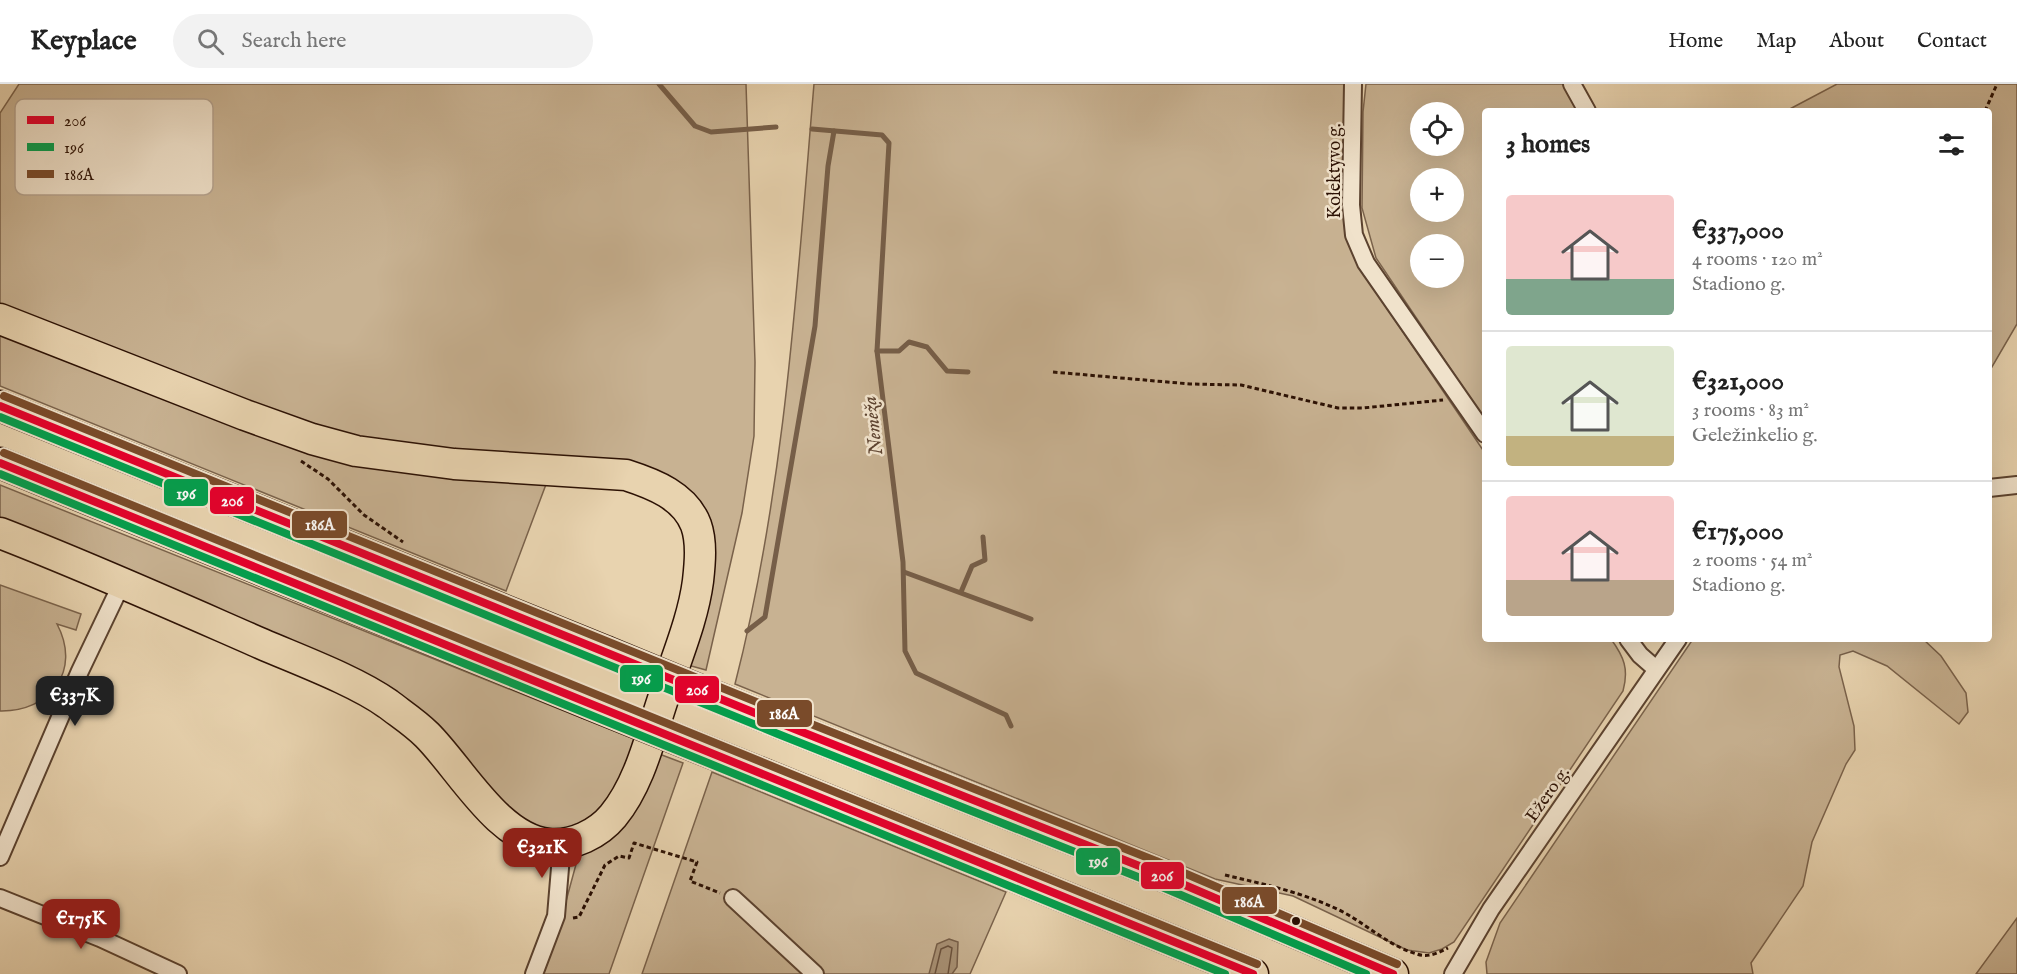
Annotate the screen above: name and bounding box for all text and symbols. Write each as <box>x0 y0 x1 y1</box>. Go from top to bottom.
search box <box>173 14 593 68</box>
text: Keyplace <box>30 24 137 59</box>
icon: search <box>194 25 227 58</box>
text: Search here <box>242 27 346 55</box>
text: Home <box>1668 28 1723 55</box>
text: Map <box>1756 28 1796 55</box>
text: About <box>1829 28 1884 55</box>
text: Contact <box>1917 28 1987 55</box>
legend <box>15 99 213 195</box>
map controls <box>1410 102 1464 288</box>
button: locate <box>1410 102 1464 156</box>
text: 206 <box>64 112 86 132</box>
street label: Kolektyvo g. <box>1324 123 1347 219</box>
text: 3 homes <box>1506 128 1590 161</box>
icon: filters <box>1935 128 1968 161</box>
text: 196 <box>64 139 84 159</box>
text: 186A <box>64 166 95 186</box>
button: + <box>1410 168 1464 222</box>
text: €337,000 <box>1692 214 1784 247</box>
icon: home <box>1554 219 1626 291</box>
button: − <box>1410 234 1464 288</box>
text: 4 rooms · 120 m² <box>1692 247 1823 272</box>
text: Stadiono g. <box>1692 272 1785 297</box>
text: €321,000 <box>1692 365 1784 398</box>
icon: home <box>1554 370 1626 442</box>
water label: Nemėža <box>857 395 890 457</box>
text: 3 rooms · 83 m² <box>1692 398 1809 423</box>
text: Geležinkelio g. <box>1692 423 1818 448</box>
line badge: 196 <box>163 478 209 507</box>
text: 196 <box>176 485 197 505</box>
line badge: 206 <box>209 486 255 515</box>
text: 206 <box>221 492 244 512</box>
line badge: 186A <box>291 510 348 539</box>
text: €175,000 <box>1692 515 1784 548</box>
text: 186A <box>305 516 336 536</box>
icon: home <box>1554 520 1626 592</box>
text: 2 rooms · 54 m² <box>1692 548 1813 573</box>
text: Stadiono g. <box>1692 573 1785 598</box>
line badge: 196 <box>619 664 664 693</box>
text: 196 <box>631 670 652 690</box>
line badge: 206 <box>674 675 720 704</box>
pin: €337K <box>33 676 117 727</box>
text: 206 <box>686 681 709 701</box>
text: €337K <box>50 683 100 708</box>
line badge: 186A <box>756 699 813 728</box>
text: 186A <box>769 705 800 725</box>
street label: Ežero g. <box>1521 763 1576 827</box>
pin: €321K <box>500 828 584 879</box>
text: €321K <box>517 835 567 860</box>
line badge: 196 <box>1075 847 1121 876</box>
text: 196 <box>1088 853 1109 873</box>
line badge: 206 <box>1140 861 1185 890</box>
text: 206 <box>1151 867 1174 887</box>
line badge: 186A <box>1221 886 1278 915</box>
text: 186A <box>1234 893 1265 913</box>
pin: €175K <box>39 899 123 950</box>
text: €175K <box>56 906 106 931</box>
unlabelled marker <box>1290 915 1302 927</box>

